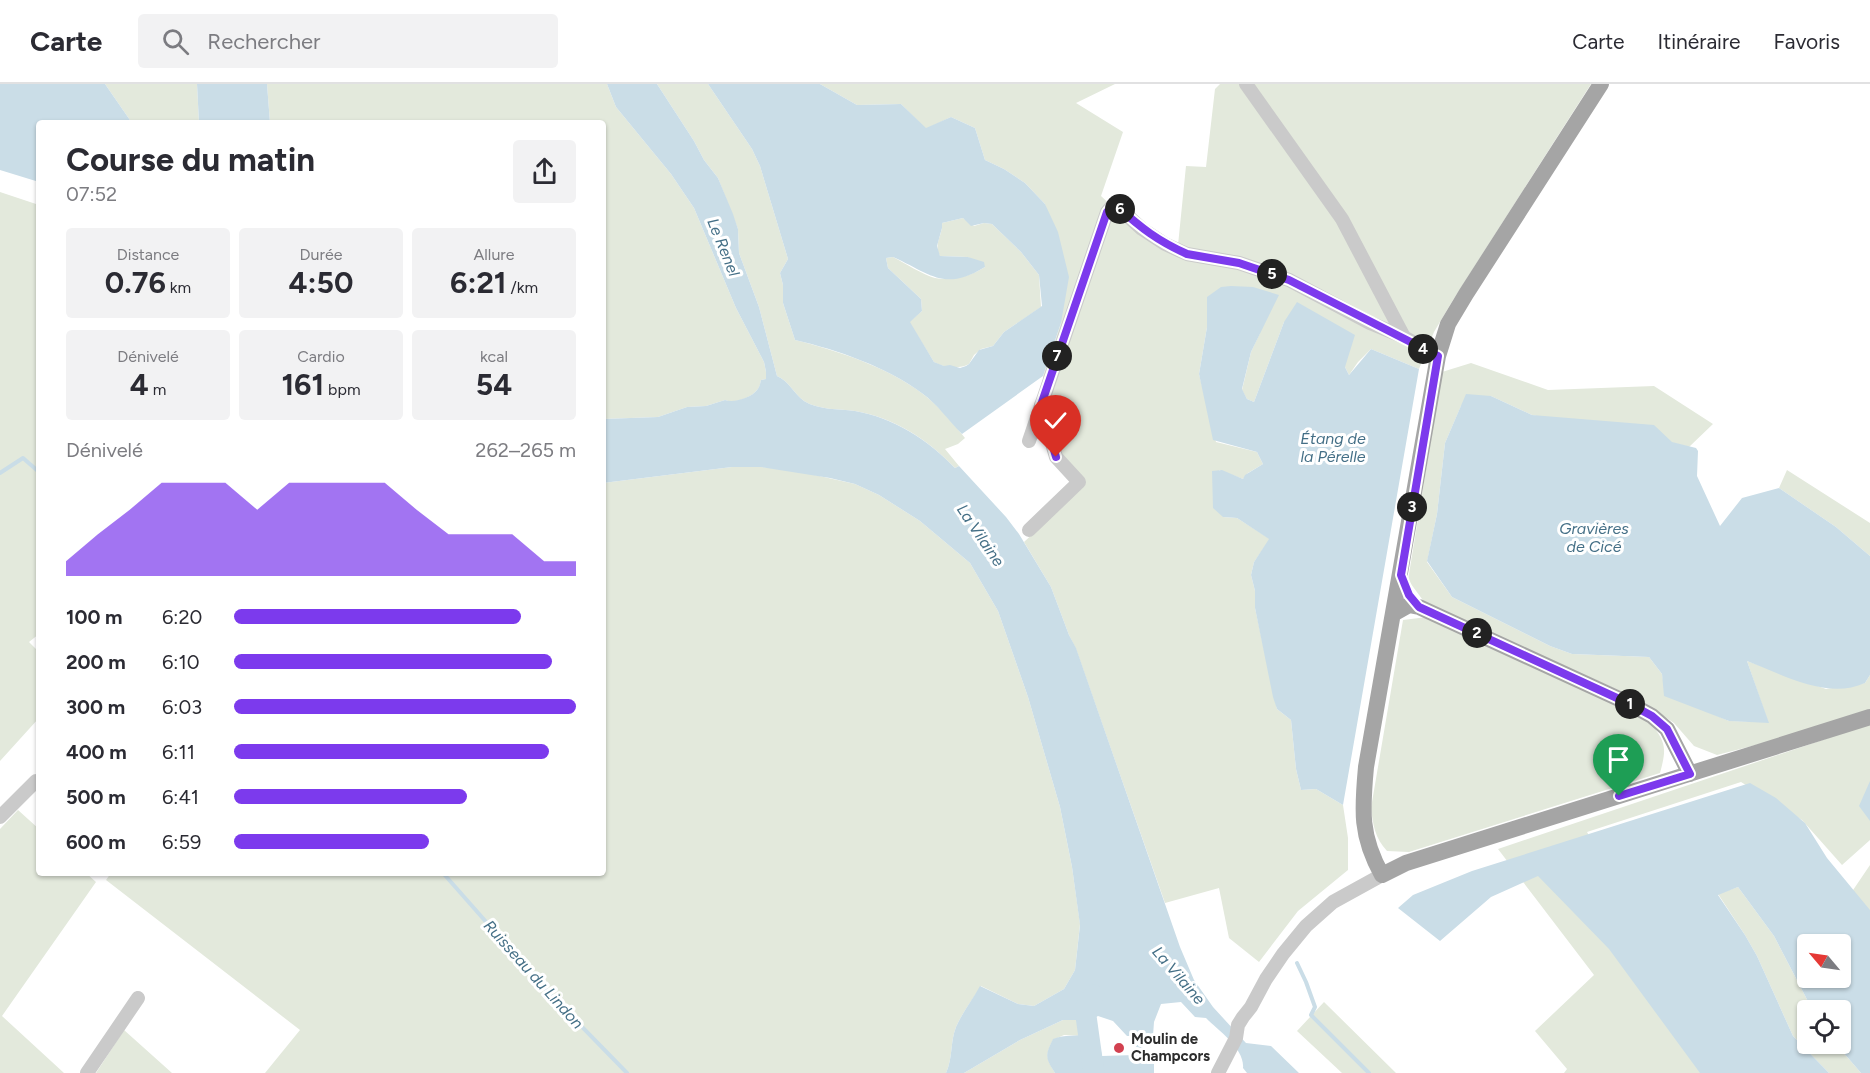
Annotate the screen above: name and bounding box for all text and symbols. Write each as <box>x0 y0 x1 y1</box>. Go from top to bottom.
search box <box>138 14 558 68</box>
text: Carte <box>30 24 102 58</box>
icon: search <box>159 25 192 58</box>
text: Rechercher <box>207 28 320 55</box>
text: Carte <box>1572 29 1625 54</box>
text: Itinéraire <box>1658 29 1741 54</box>
text: Favoris <box>1774 29 1840 54</box>
text: Course du matin <box>66 140 315 179</box>
button: share <box>513 140 576 203</box>
text: 07:52 <box>66 182 117 206</box>
pin: 6 <box>1105 194 1135 224</box>
text: 6 <box>1115 199 1125 218</box>
water label: Le Renel <box>703 215 744 279</box>
text: Distance <box>117 245 179 264</box>
text: Durée <box>300 245 342 264</box>
text: Allure <box>474 245 514 264</box>
pin: 5 <box>1257 259 1287 289</box>
text: 0.76 <box>105 264 166 301</box>
text: 4:50 <box>289 264 353 301</box>
text: 6:21 <box>450 264 506 301</box>
text: 5 <box>1267 264 1277 283</box>
text: km <box>166 278 191 297</box>
text: /km <box>506 278 538 297</box>
pin: 4 <box>1408 334 1438 364</box>
text: 4 <box>1418 339 1428 358</box>
pin: 7 <box>1042 341 1072 371</box>
text: 7 <box>1053 346 1061 365</box>
text: Dénivelé <box>117 347 179 366</box>
text: Cardio <box>297 347 345 366</box>
text: kcal <box>480 347 508 366</box>
text: 4 <box>130 366 149 403</box>
text: 161 <box>281 366 324 403</box>
text: 54 <box>476 366 512 403</box>
text: m <box>149 380 166 399</box>
text: bpm <box>324 380 361 399</box>
pin <box>1030 395 1081 457</box>
icon: check <box>1039 404 1072 437</box>
water label: Étang de la Pérelle <box>1300 429 1366 466</box>
text: Dénivelé <box>66 438 143 462</box>
text: 262–265 m <box>475 438 576 462</box>
pin: 3 <box>1397 492 1427 522</box>
text: 3 <box>1408 497 1416 516</box>
water label: La Vilaine <box>953 501 1008 570</box>
water label: Gravières de Cicé <box>1559 519 1629 556</box>
text: 100 m <box>66 605 123 629</box>
text: 6:20 <box>162 605 202 629</box>
pin: 2 <box>1462 618 1492 648</box>
text: 2 <box>1472 623 1482 642</box>
text: 200 m <box>66 650 126 674</box>
text: 6:10 <box>162 650 199 674</box>
pin: 1 <box>1615 689 1645 719</box>
text: 1 <box>1627 694 1633 713</box>
text: 300 m <box>66 695 125 719</box>
text: 6:03 <box>162 695 202 719</box>
pin <box>1593 734 1644 796</box>
text: 400 m <box>66 740 127 764</box>
text: 6:11 <box>162 740 195 764</box>
icon: arrive <box>1602 743 1635 776</box>
text: 500 m <box>66 785 126 809</box>
text: 6:41 <box>162 785 199 809</box>
text: 600 m <box>66 830 126 854</box>
text: 6:59 <box>162 830 201 854</box>
water label: Ruisseau du Lindon <box>480 916 587 1033</box>
north arrow <box>1797 934 1851 988</box>
map controls <box>1797 934 1851 1054</box>
water label: La Vilaine <box>1148 942 1209 1008</box>
button: locate <box>1797 1000 1851 1054</box>
place label: Moulin de Champcors <box>1131 1030 1210 1065</box>
marker: Moulin de Champcors <box>1112 1041 1126 1055</box>

